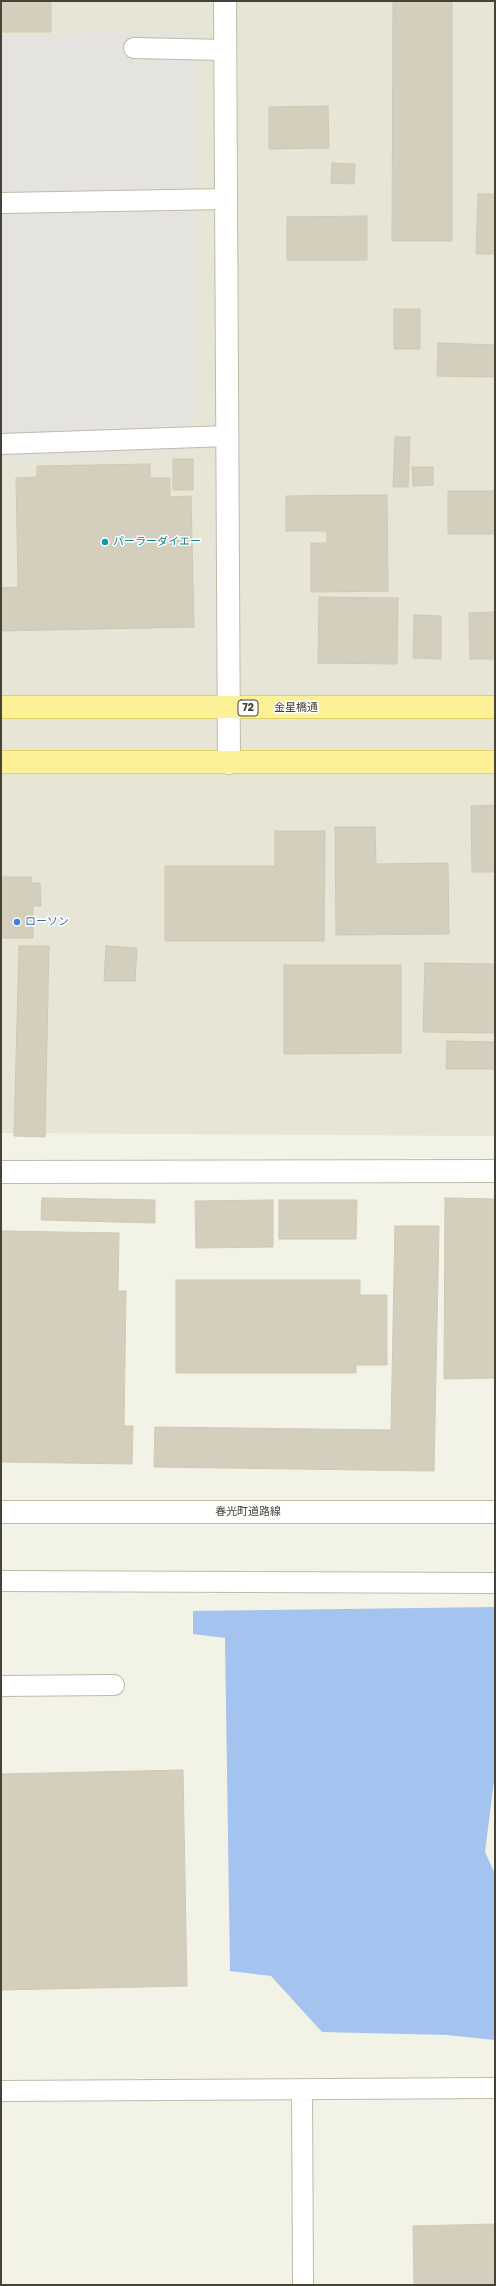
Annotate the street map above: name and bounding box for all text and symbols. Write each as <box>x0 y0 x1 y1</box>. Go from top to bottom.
place label: パーラーダイエー <box>113 535 201 549</box>
marker: パーラーダイエー <box>100 537 110 547</box>
road number: 72 <box>238 700 258 716</box>
street label: 金星橋通 <box>274 701 318 715</box>
place label: ローソン <box>25 915 69 929</box>
marker: ローソン <box>12 917 22 927</box>
street label: 春光町道路線 <box>215 1505 281 1519</box>

